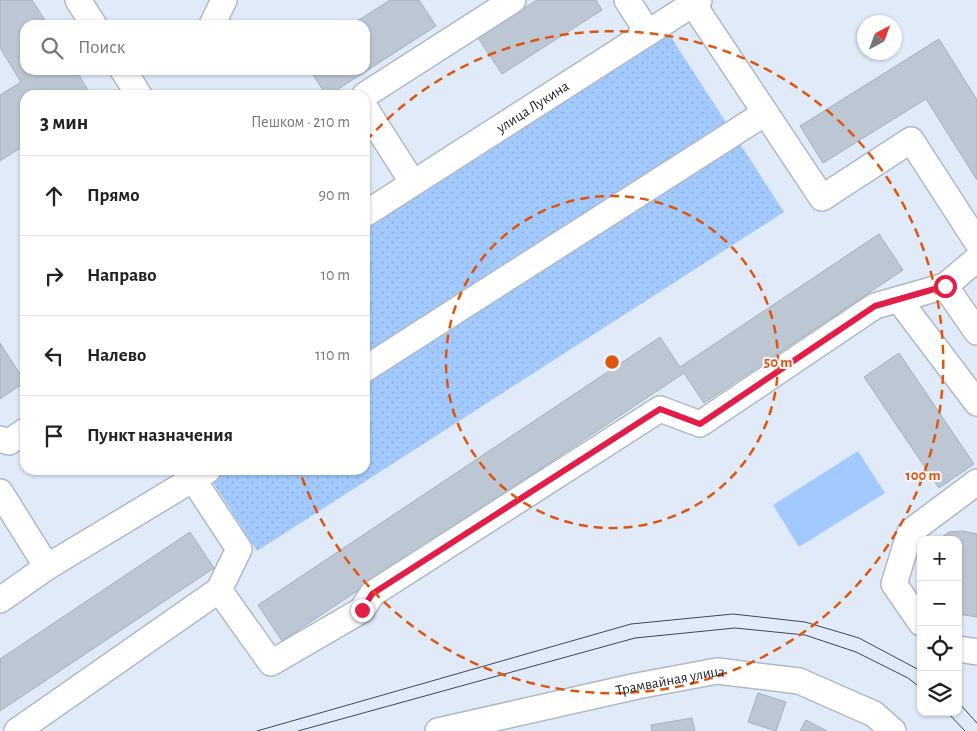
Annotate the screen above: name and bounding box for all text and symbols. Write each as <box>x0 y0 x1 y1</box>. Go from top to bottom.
north arrow <box>857 15 902 60</box>
search box <box>20 20 370 75</box>
icon: search <box>38 34 66 62</box>
text: Поиск <box>78 38 125 57</box>
street label: улица Лукина <box>493 78 572 136</box>
text: 3 мин <box>40 112 88 133</box>
text: Пешком · 210 m <box>251 114 350 130</box>
icon: ahead <box>40 182 68 210</box>
text: Прямо <box>87 186 140 205</box>
text: 90 m <box>319 187 350 203</box>
icon: right <box>40 262 68 290</box>
text: Направо <box>87 266 157 285</box>
text: 10 m <box>321 267 350 283</box>
route start <box>934 275 957 298</box>
icon: left <box>40 342 68 370</box>
text: Налево <box>87 346 146 365</box>
text: 110 m <box>315 347 350 363</box>
centre of rings <box>603 353 621 371</box>
text: 50 m <box>764 355 792 370</box>
icon: arrive <box>40 422 68 450</box>
text: Пункт назначения <box>87 426 233 445</box>
text: 100 m <box>905 468 941 483</box>
map controls <box>917 536 962 716</box>
button: + <box>917 536 962 581</box>
button: − <box>917 581 962 626</box>
route end <box>351 599 374 622</box>
button: locate <box>917 626 962 671</box>
street label: Трамвайная улица <box>614 664 726 699</box>
button: layers <box>917 671 962 716</box>

